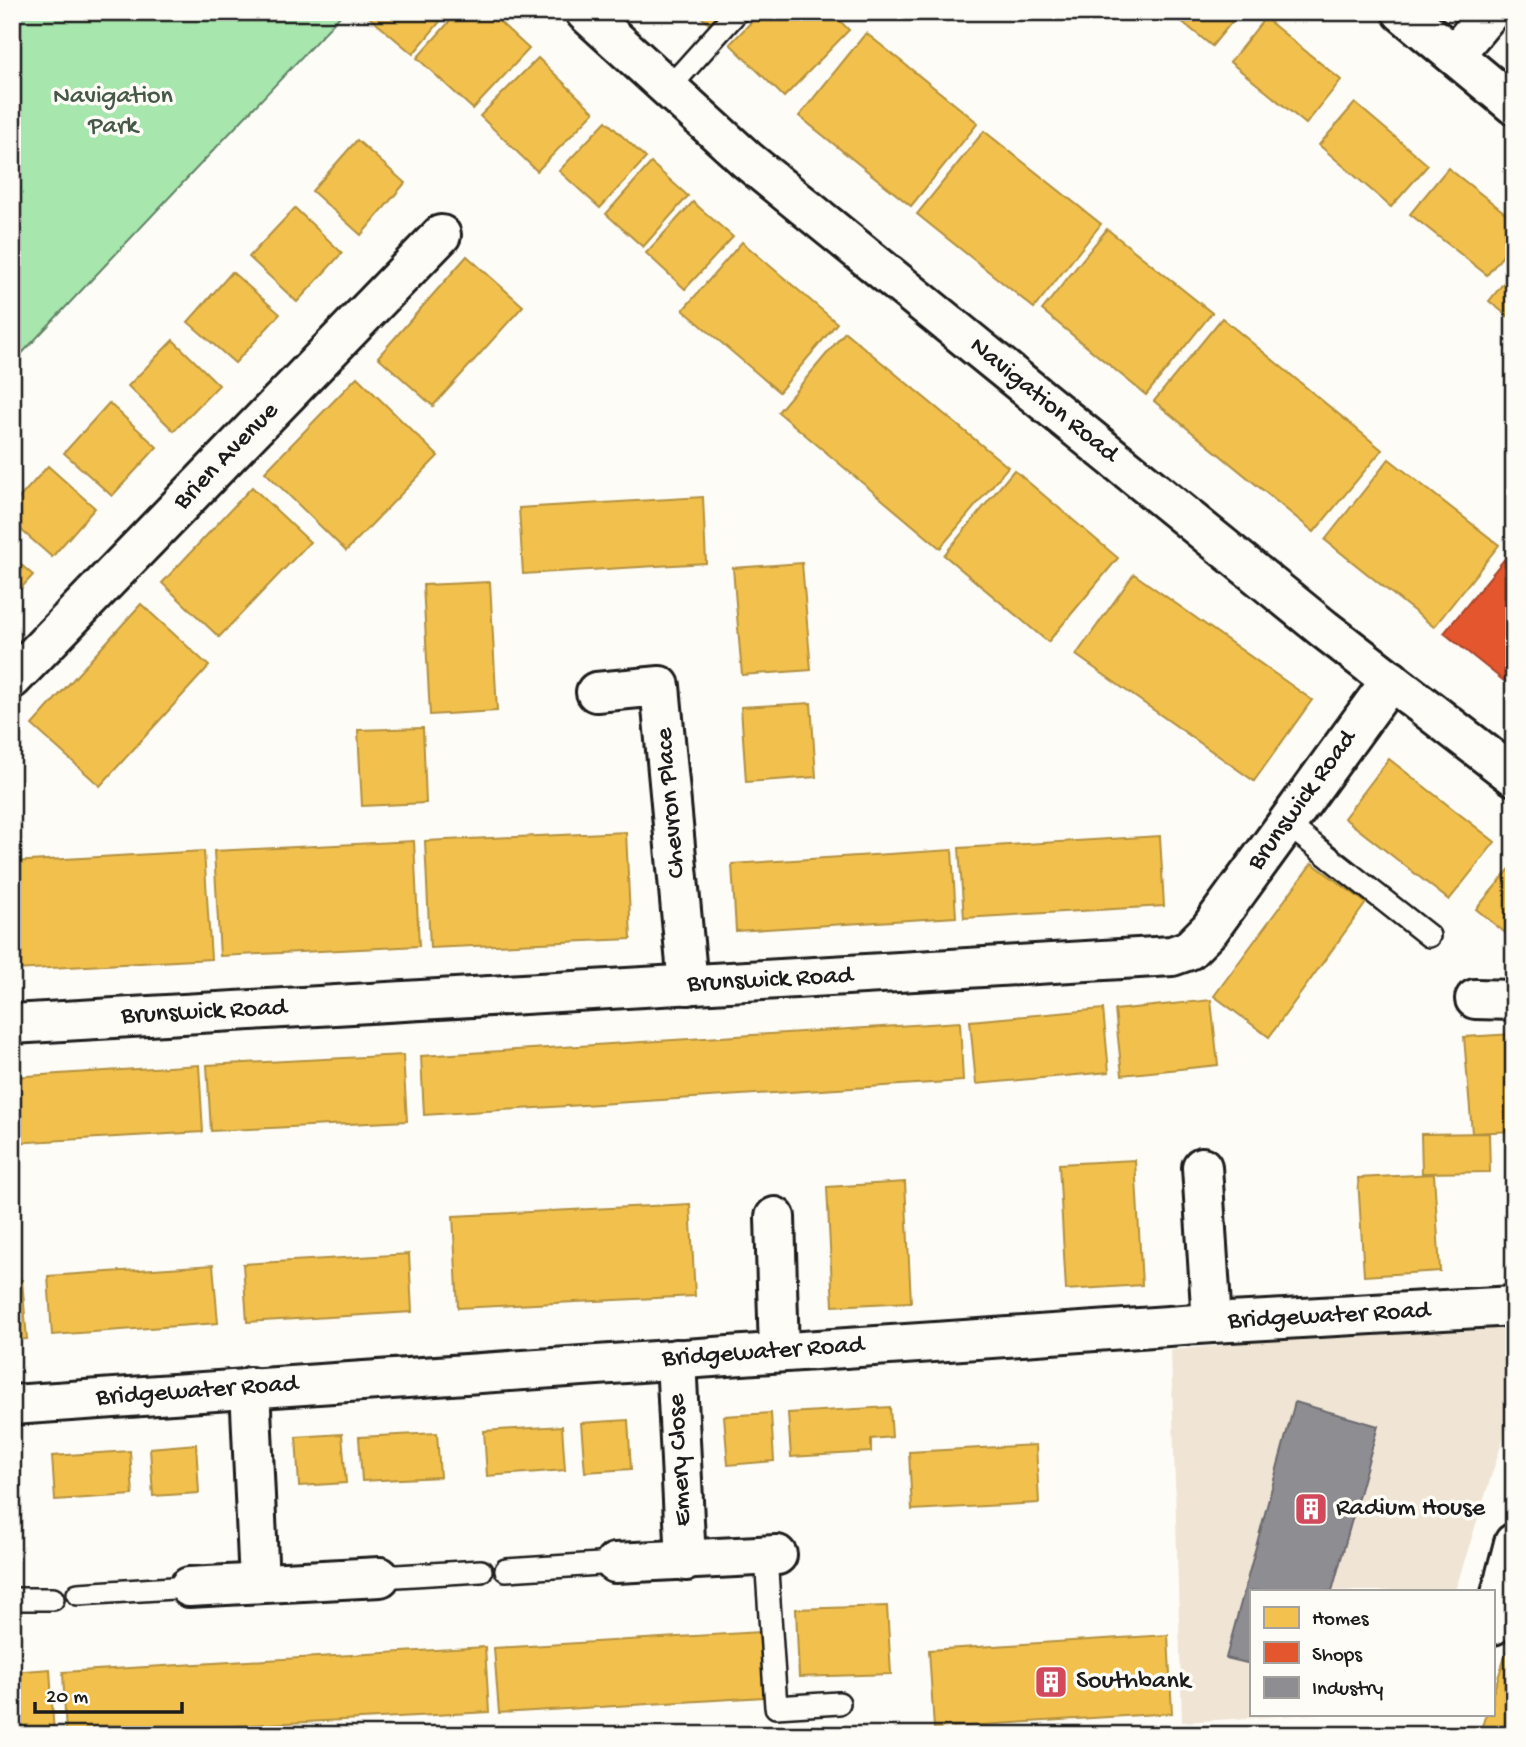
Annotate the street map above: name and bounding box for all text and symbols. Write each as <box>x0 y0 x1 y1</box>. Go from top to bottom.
park label: Navigation Park <box>53 82 174 143</box>
street label: Navigation Road <box>962 331 1125 472</box>
street label: Brien Avenue <box>167 396 287 518</box>
street label: Brunswick Road <box>1241 723 1365 878</box>
street label: Chevron Place <box>650 726 694 880</box>
street label: Brunswick Road <box>685 961 855 1001</box>
street label: Brunswick Road <box>119 993 289 1033</box>
street label: Bridgewater Road <box>1226 1296 1433 1338</box>
street label: Bridgewater Road <box>660 1330 867 1376</box>
street label: Bridgewater Road <box>94 1369 301 1415</box>
street label: Emery Close <box>662 1392 700 1527</box>
building icon: Radium House <box>1292 1490 1330 1528</box>
place label: Radium House <box>1336 1494 1486 1525</box>
legend <box>1250 1590 1494 1716</box>
text: Homes <box>1312 1608 1370 1633</box>
text: Shops <box>1312 1644 1363 1669</box>
building icon: Southbank <box>1032 1663 1070 1701</box>
place label: Southbank <box>1076 1667 1193 1698</box>
scale bar <box>35 1670 182 1714</box>
text: Industry <box>1312 1678 1383 1703</box>
text: 20 m <box>46 1686 88 1711</box>

